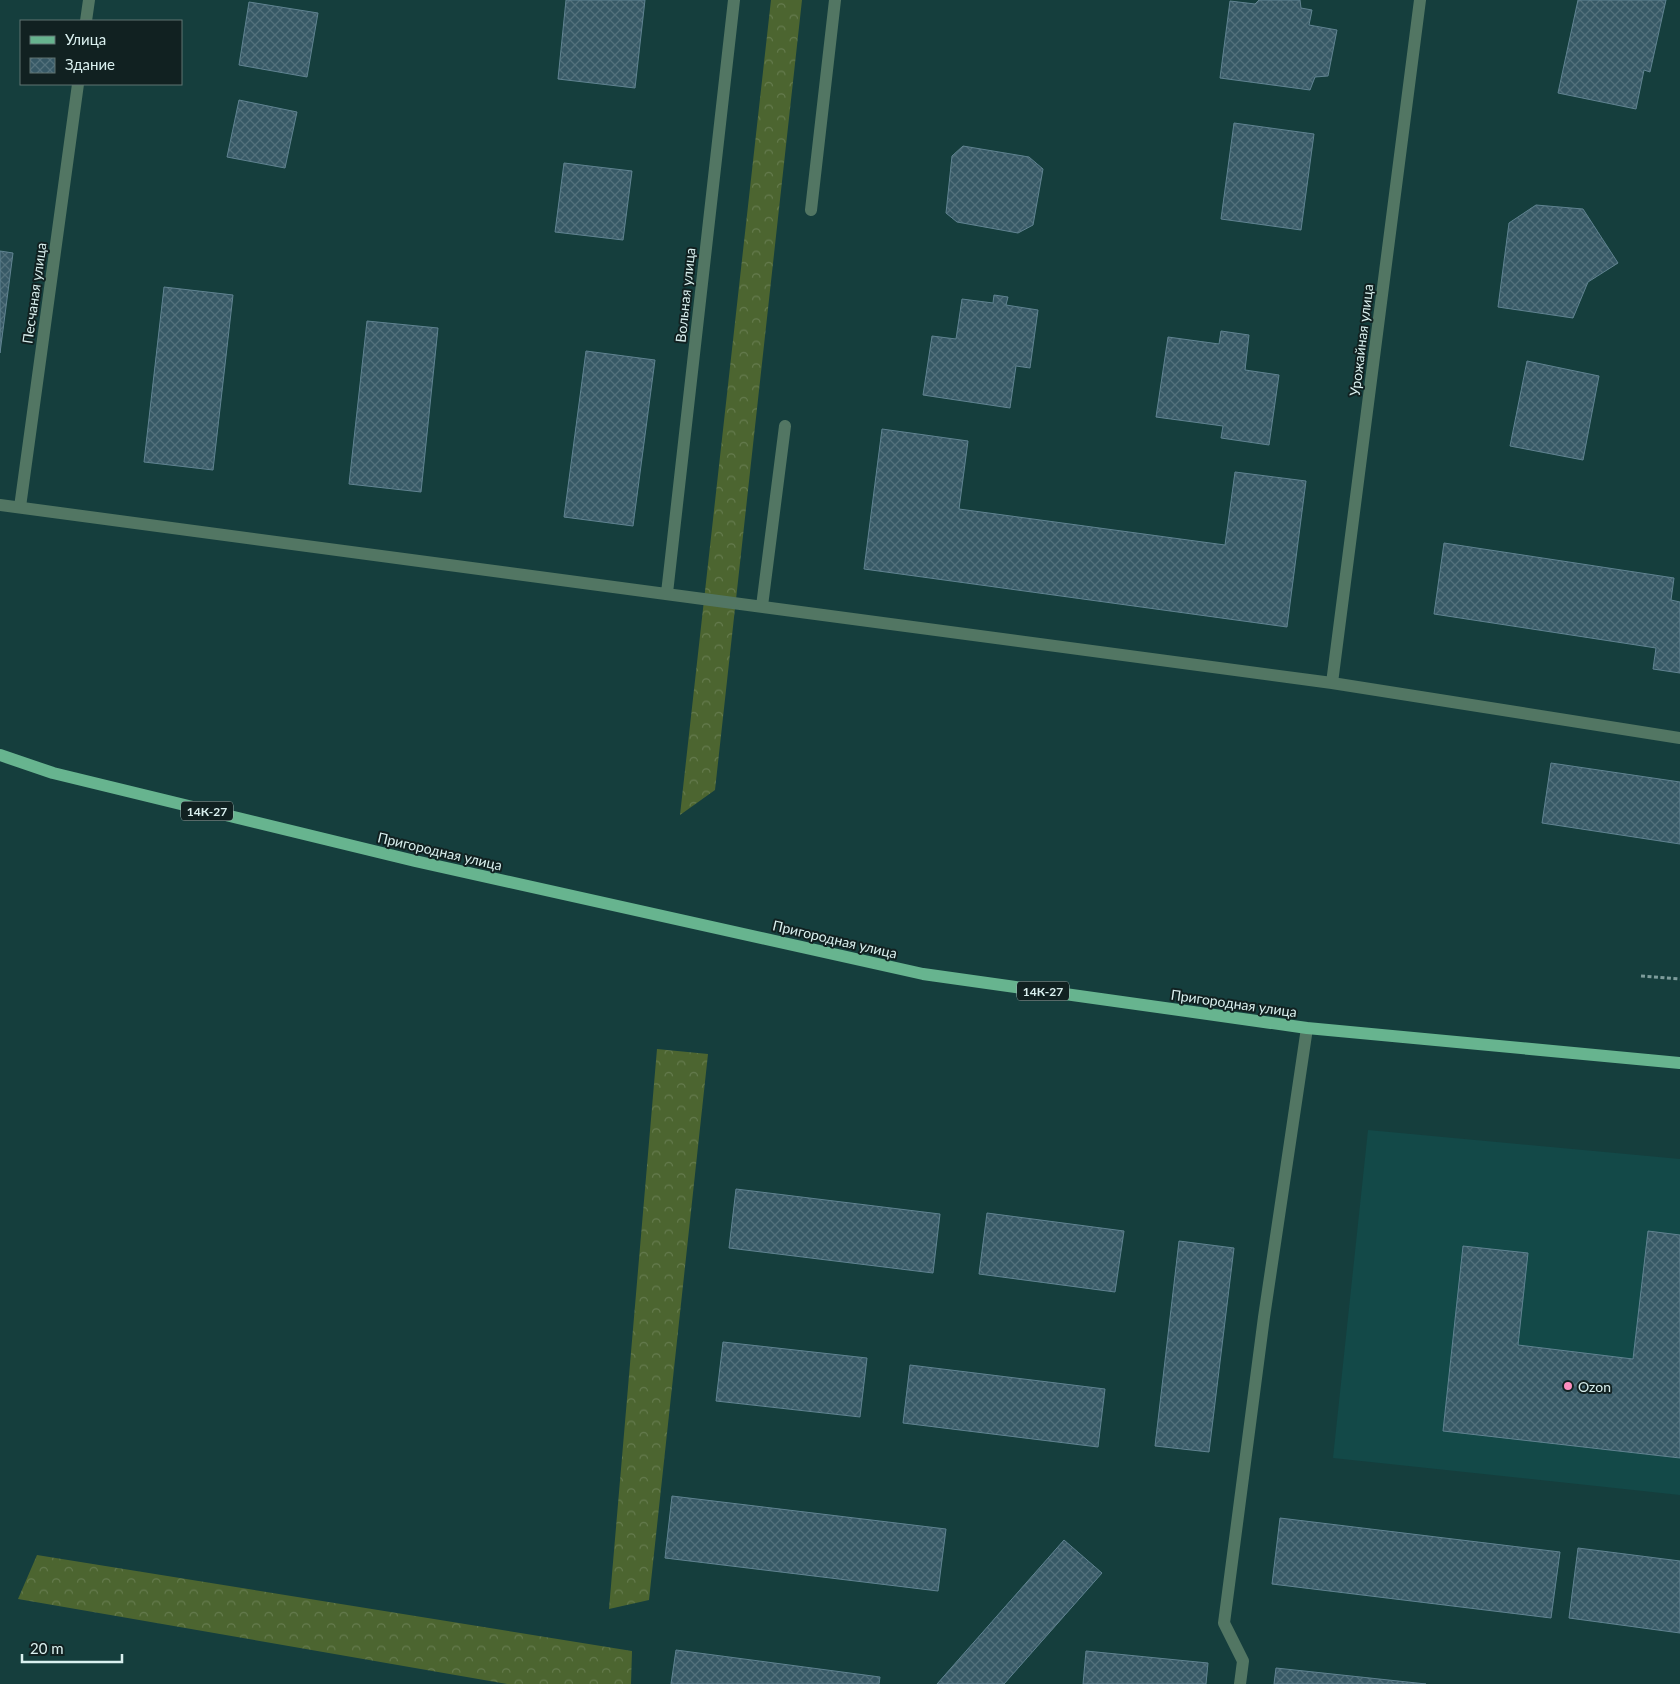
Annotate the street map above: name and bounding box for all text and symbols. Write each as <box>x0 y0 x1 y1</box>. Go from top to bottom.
legend <box>20 20 182 85</box>
text: Улица <box>65 30 106 48</box>
text: Здание <box>65 55 115 73</box>
street label: Песчаная улица <box>18 241 50 345</box>
street label: Вольная улица <box>672 247 698 343</box>
street label: Урожайная улица <box>1346 283 1376 397</box>
road number: 14К-27 <box>181 801 233 820</box>
street label: Пригородная улица <box>376 828 504 874</box>
street label: Пригородная улица <box>771 916 899 962</box>
road number: 14К-27 <box>1017 981 1069 1000</box>
street label: Пригородная улица <box>1170 986 1298 1020</box>
place label: Ozon <box>1578 1378 1611 1395</box>
marker: Ozon <box>1562 1380 1574 1392</box>
scale bar <box>22 1632 122 1664</box>
text: 20 m <box>30 1639 64 1657</box>

